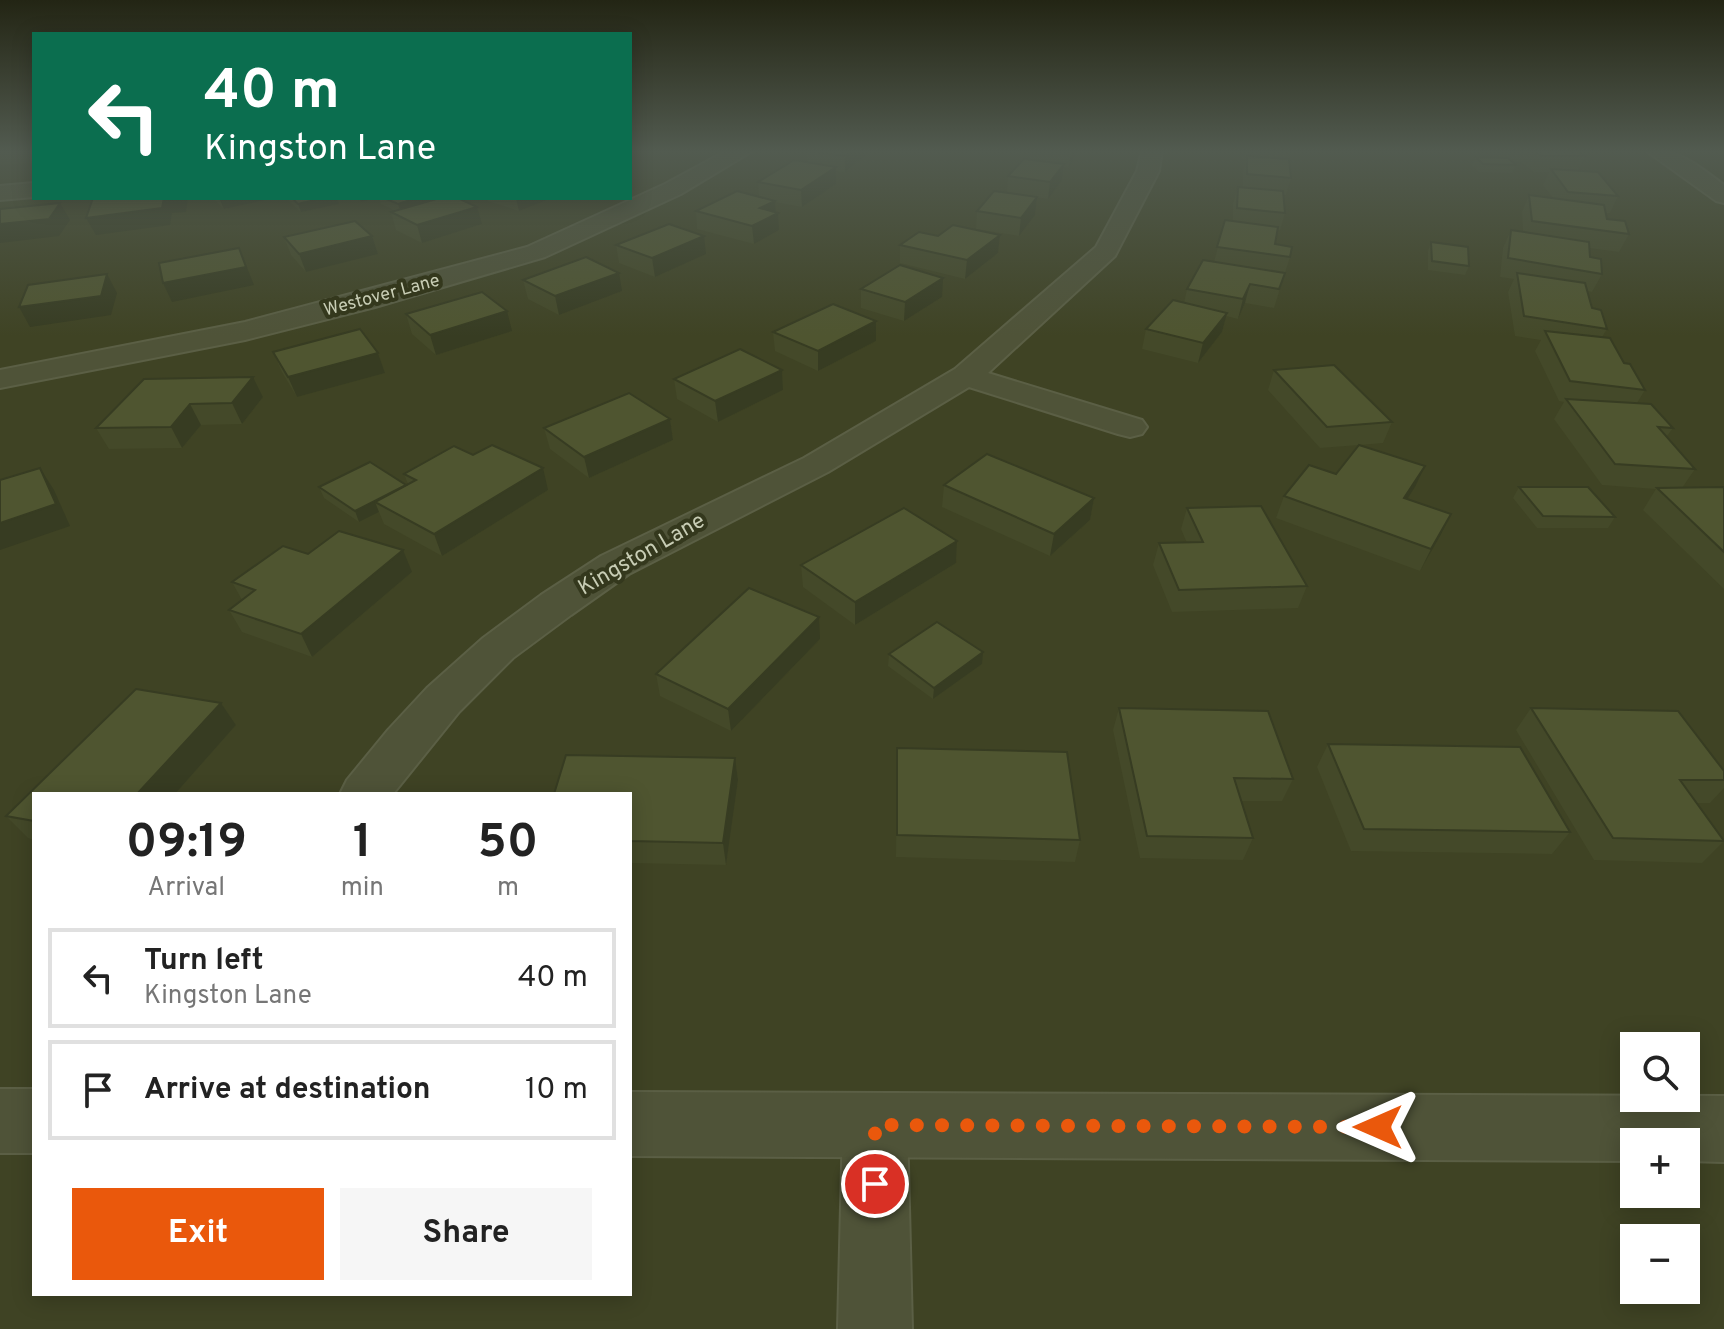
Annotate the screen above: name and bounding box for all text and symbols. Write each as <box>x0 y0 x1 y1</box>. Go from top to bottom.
text: 40 m <box>204 58 340 128</box>
icon: left <box>72 64 176 168</box>
text: Kingston Lane <box>204 127 436 173</box>
street label: Westover Lane <box>321 269 443 323</box>
street label: Kingston Lane <box>574 508 710 602</box>
text: 09:19 <box>126 814 247 874</box>
text: 1 <box>353 814 372 874</box>
text: 50 <box>478 814 538 874</box>
text: Arrival <box>148 872 225 905</box>
text: min <box>341 872 384 905</box>
text: m <box>497 872 519 905</box>
text: Turn left <box>144 943 264 980</box>
icon: left <box>76 956 120 1000</box>
text: 40 m <box>518 960 588 997</box>
text: Kingston Lane <box>144 980 312 1013</box>
map controls <box>1620 1032 1700 1304</box>
button: search <box>1620 1032 1700 1112</box>
icon: arrive <box>76 1068 120 1112</box>
text: Arrive at destination <box>144 1072 430 1109</box>
text: 10 m <box>525 1072 588 1109</box>
position arrow <box>1336 1085 1420 1169</box>
button: + <box>1620 1128 1700 1208</box>
pin <box>841 1150 909 1218</box>
icon: arrive <box>853 1162 897 1206</box>
button: Exit <box>72 1188 324 1280</box>
button: Share <box>340 1188 592 1280</box>
button: − <box>1620 1224 1700 1304</box>

